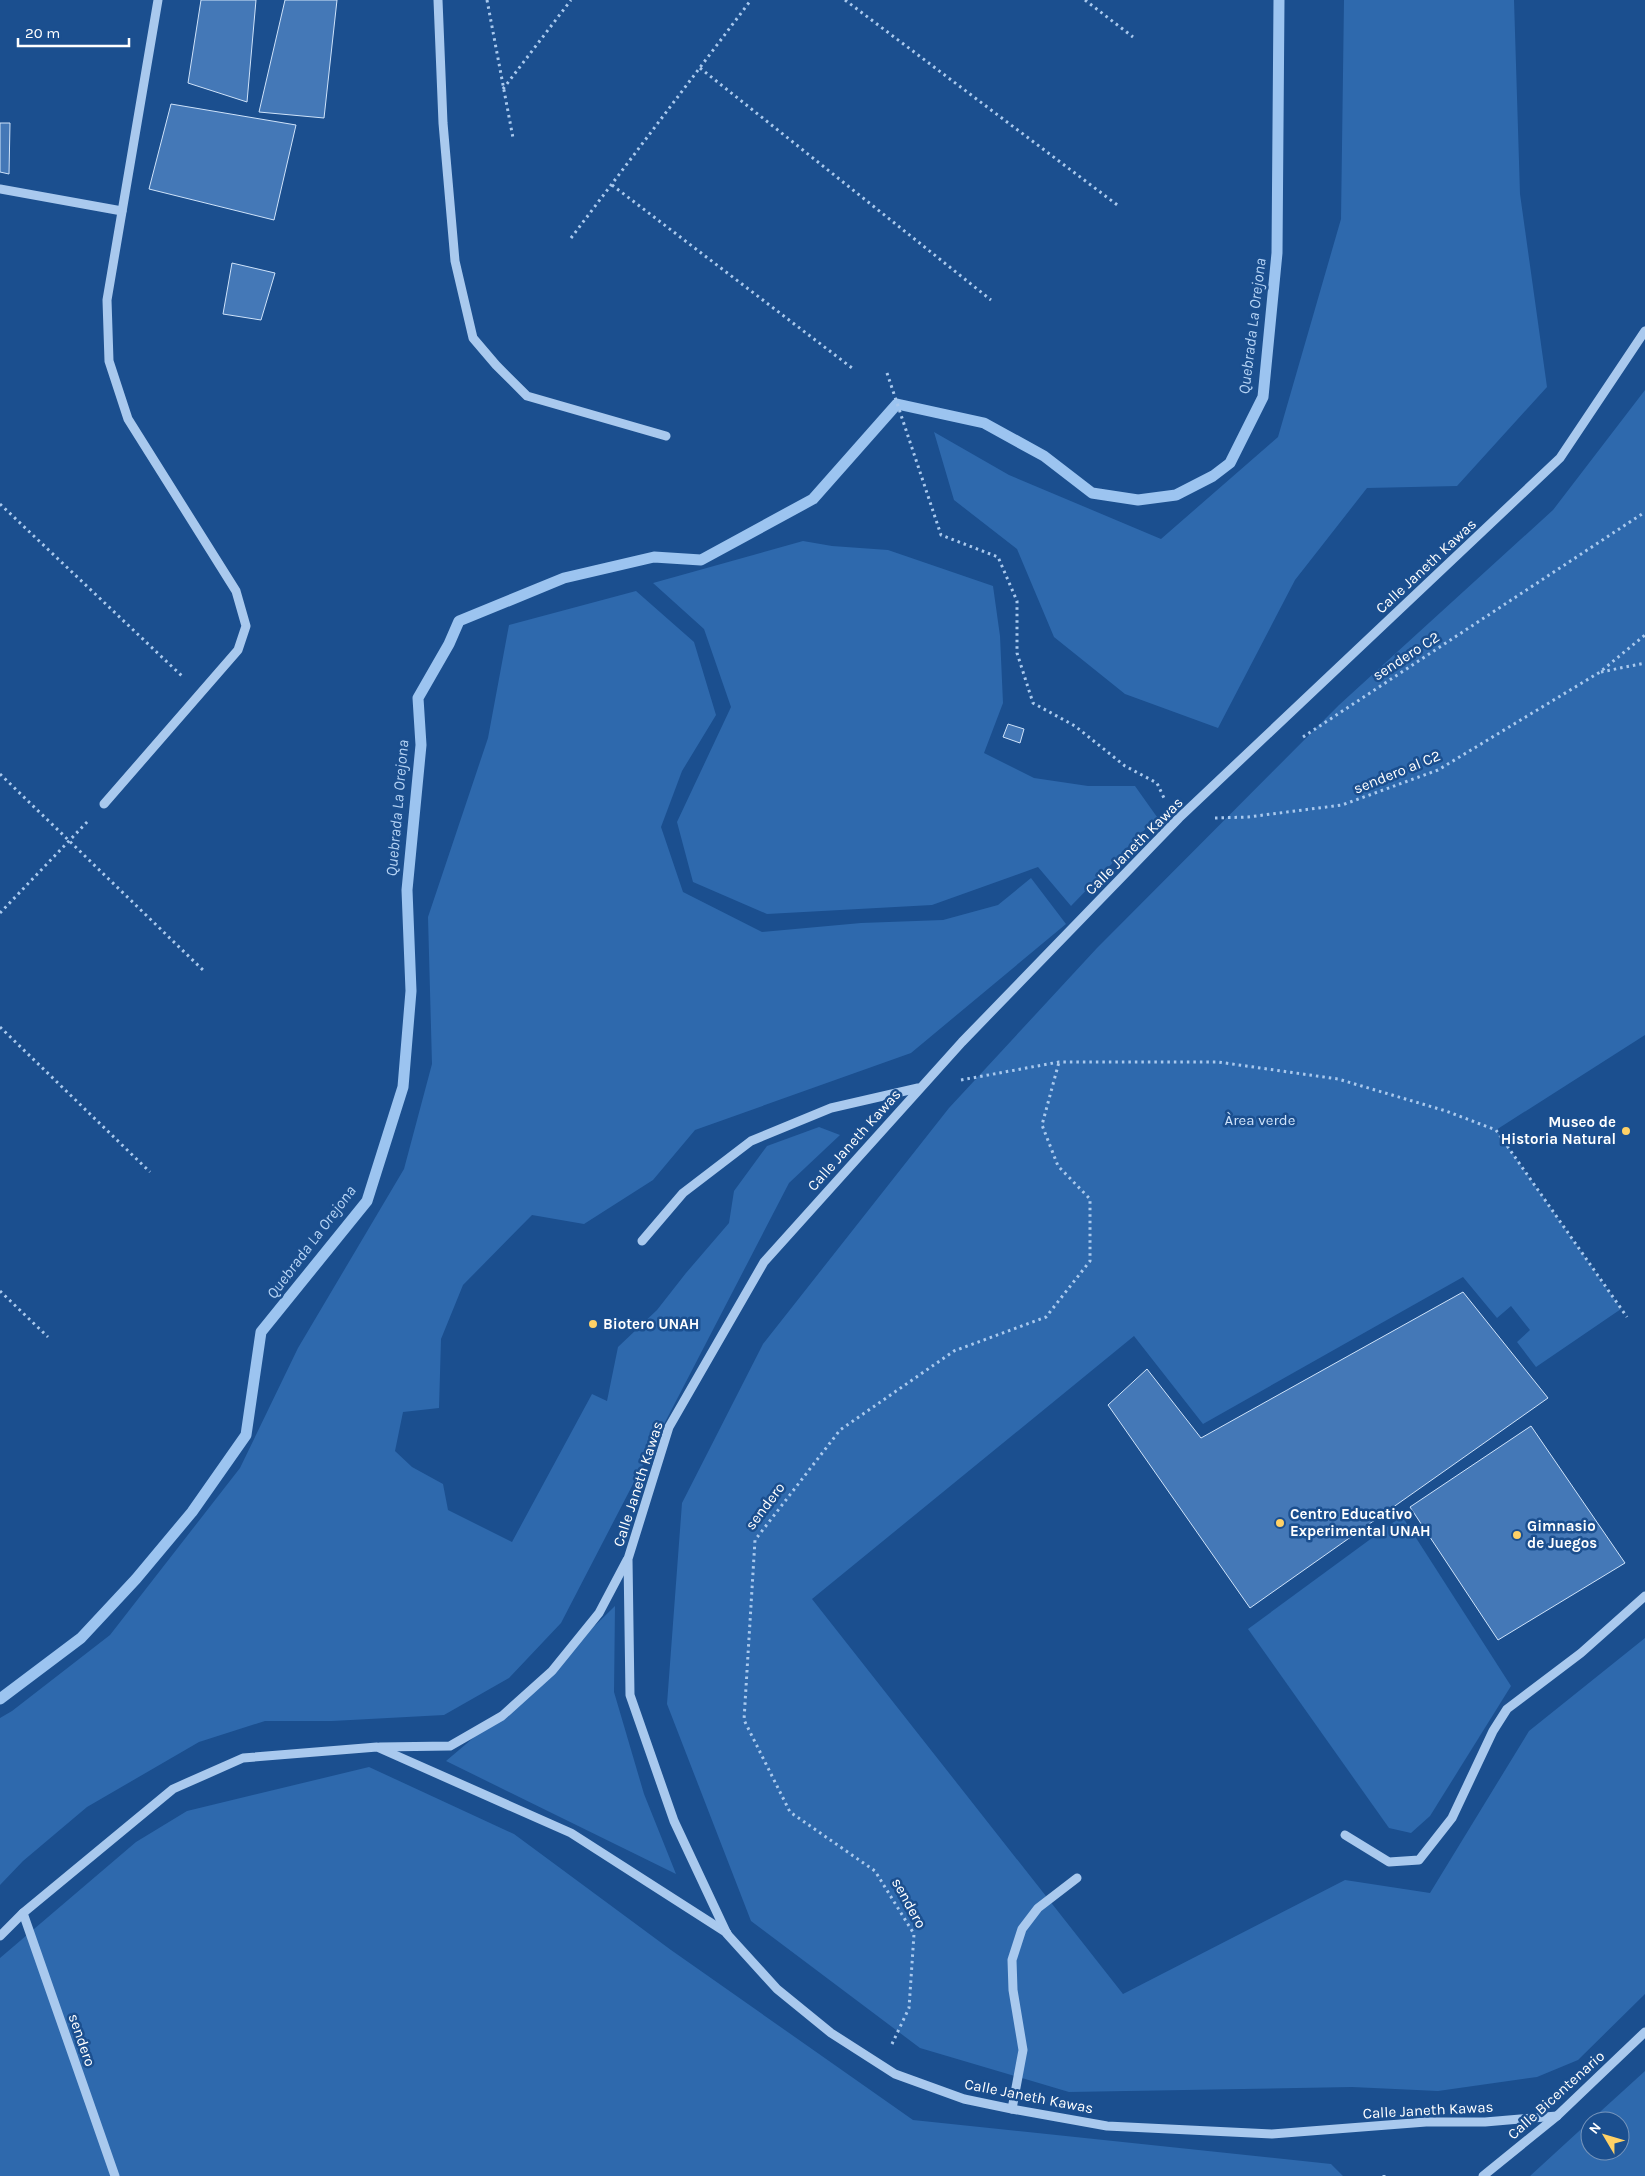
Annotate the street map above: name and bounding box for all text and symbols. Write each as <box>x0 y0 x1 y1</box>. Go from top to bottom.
scale bar <box>18 15 129 47</box>
text: 20 m <box>25 24 60 42</box>
water label: Quebrada La Orejona <box>1234 257 1270 395</box>
street label: Calle Janeth Kawas <box>1372 515 1480 617</box>
street label: sendero C2 <box>1369 628 1443 684</box>
water label: Quebrada La Orejona <box>382 739 412 877</box>
street label: sendero al C2 <box>1351 746 1443 798</box>
street label: Calle Janeth Kawas <box>1081 793 1187 899</box>
street label: Calle Janeth Kawas <box>804 1085 904 1195</box>
park label: Àrea verde <box>1225 1111 1295 1129</box>
place label: Museo de Historia Natural <box>1501 1113 1616 1148</box>
marker: Museo de Historia Natural <box>1620 1125 1632 1137</box>
water label: Quebrada La Orejona <box>262 1182 360 1302</box>
place label: Biotero UNAH <box>603 1315 699 1333</box>
marker: Biotero UNAH <box>587 1318 599 1330</box>
street label: Calle Janeth Kawas <box>609 1419 667 1549</box>
street label: sendero <box>741 1479 789 1533</box>
place label: Centro Educativo Experimental UNAH <box>1290 1505 1431 1540</box>
marker: Centro Educativo Experimental UNAH <box>1274 1517 1286 1529</box>
place label: Gimnasio de Juegos <box>1527 1517 1597 1552</box>
marker: Gimnasio de Juegos <box>1511 1529 1523 1541</box>
street label: sendero <box>888 1875 930 1931</box>
street label: sendero <box>65 2011 99 2069</box>
street label: Calle Bicentenario <box>1504 2047 1608 2143</box>
street label: Calle Janeth Kawas <box>963 2075 1095 2117</box>
street label: Calle Janeth Kawas <box>1362 2098 1494 2122</box>
north arrow <box>1580 2111 1630 2161</box>
text: N <box>1585 2119 1605 2137</box>

